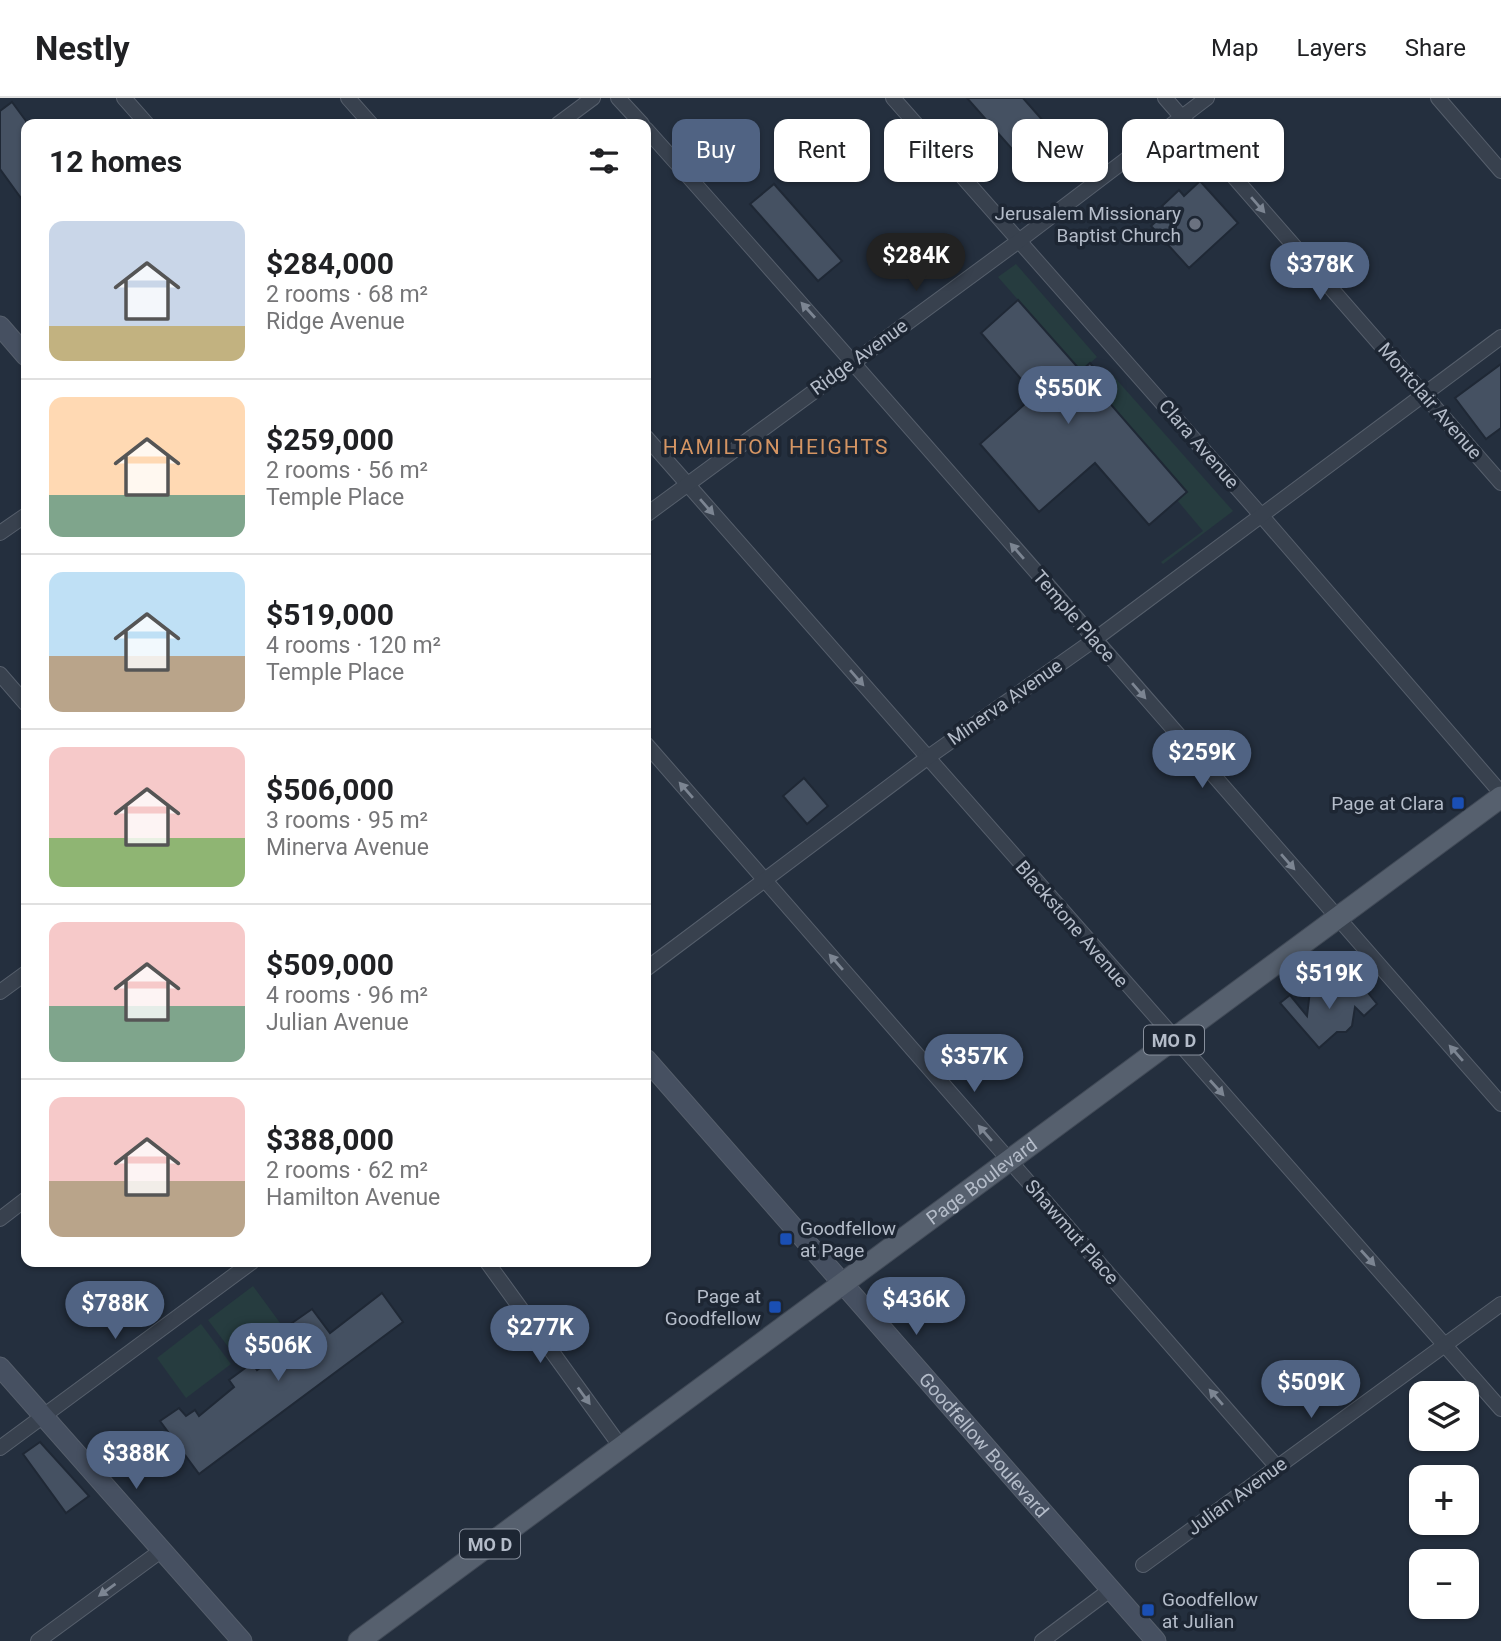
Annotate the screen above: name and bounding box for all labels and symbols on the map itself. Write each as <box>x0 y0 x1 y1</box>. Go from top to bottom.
one-way arrow <box>1250 196 1266 214</box>
place label: Jerusalem Missionary Baptist Church <box>995 202 1181 247</box>
marker: Jerusalem Missionary Baptist Church <box>1187 216 1203 232</box>
pin: $284K <box>867 234 965 293</box>
pin: $378K <box>1271 242 1369 302</box>
one-way arrow <box>801 301 816 318</box>
street label: Ridge Avenue <box>806 314 912 400</box>
street label: Montclair Avenue <box>1373 338 1487 464</box>
pin: $550K <box>1019 366 1117 426</box>
street label: Clara Avenue <box>1154 395 1244 493</box>
district label: HAMILTON HEIGHTS <box>663 435 889 459</box>
one-way arrow <box>699 498 714 515</box>
one-way arrow <box>1009 542 1025 560</box>
street label: Temple Place <box>1028 565 1120 667</box>
street label: Minerva Avenue <box>943 654 1067 750</box>
one-way arrow <box>849 669 865 687</box>
one-way arrow <box>1130 682 1146 699</box>
pin: $259K <box>1153 730 1251 790</box>
one-way arrow <box>679 782 695 799</box>
place label: Page at Clara <box>1331 792 1444 815</box>
marker: Page at Clara <box>1450 795 1466 811</box>
one-way arrow <box>1280 854 1296 871</box>
street label: Blackstone Avenue <box>1011 856 1133 992</box>
pin: $519K <box>1280 951 1378 1011</box>
one-way arrow <box>829 953 844 970</box>
road number: MO D <box>1144 1026 1204 1055</box>
pin: $357K <box>925 1034 1023 1094</box>
one-way arrow <box>1448 1044 1464 1062</box>
one-way arrow <box>1209 1079 1225 1097</box>
one-way arrow <box>977 1124 993 1142</box>
street label: Page Boulevard <box>922 1133 1041 1229</box>
street label: Shawmut Place <box>1020 1175 1124 1289</box>
place label: Goodfellow at Page <box>800 1217 896 1262</box>
marker: Goodfellow at Page <box>778 1231 794 1247</box>
one-way arrow <box>1360 1249 1376 1267</box>
pin: $436K <box>867 1278 965 1337</box>
pin: $788K <box>66 1282 164 1341</box>
place label: Page at Goodfellow <box>665 1285 761 1330</box>
marker: Page at Goodfellow <box>767 1299 783 1315</box>
pin: $277K <box>491 1306 589 1365</box>
pin: $506K <box>229 1324 327 1383</box>
pin: $509K <box>1262 1360 1360 1420</box>
street label: Goodfellow Boulevard <box>914 1368 1054 1522</box>
one-way arrow <box>577 1387 591 1405</box>
one-way arrow <box>1208 1388 1224 1406</box>
pin: $388K <box>87 1432 185 1491</box>
street label: Julian Avenue <box>1183 1452 1291 1540</box>
road number: MO D <box>460 1530 520 1559</box>
one-way arrow <box>98 1583 116 1597</box>
place label: Goodfellow at Julian <box>1162 1588 1258 1633</box>
marker: Goodfellow at Julian <box>1140 1602 1156 1618</box>

